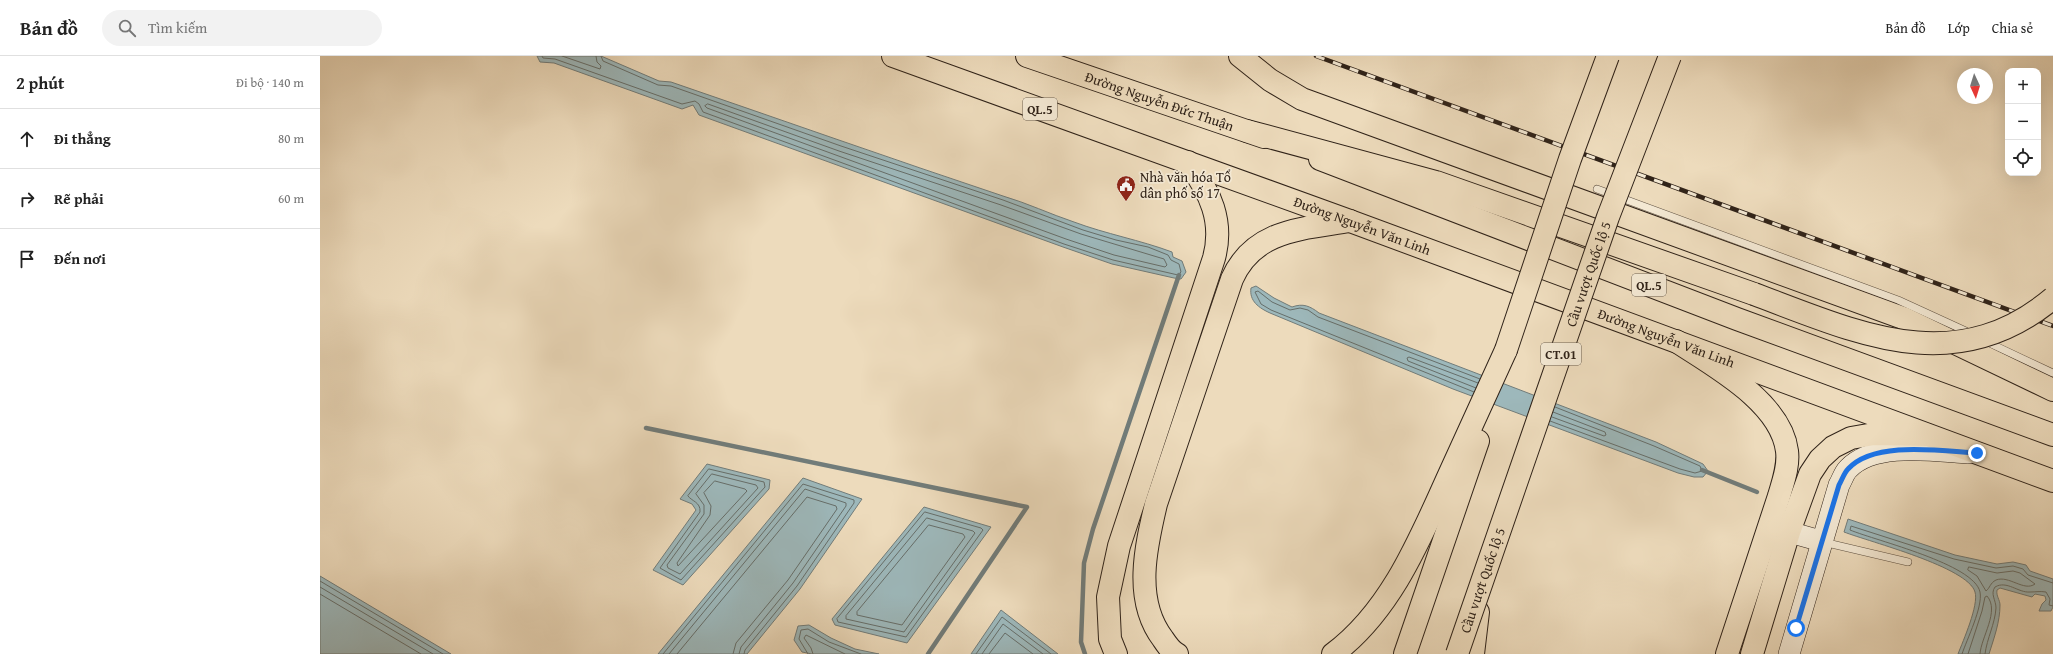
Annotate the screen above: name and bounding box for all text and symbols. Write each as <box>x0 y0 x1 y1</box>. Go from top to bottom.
search box <box>102 10 382 46</box>
text: Bản đồ <box>20 14 78 42</box>
icon: search <box>116 17 138 39</box>
text: Tìm kiếm <box>148 17 207 38</box>
text: Bản đồ <box>1886 18 1926 38</box>
text: Lớp <box>1948 18 1970 38</box>
text: Chia sẻ <box>1992 18 2033 38</box>
street label: Đường Nguyễn Đức Thuận <box>1082 67 1237 136</box>
north arrow <box>1957 68 1993 104</box>
map controls <box>2005 68 2041 176</box>
button: + <box>2005 68 2041 104</box>
text: 2 phút <box>16 70 64 95</box>
text: Đi bộ · 140 m <box>236 73 304 92</box>
road number: QL.5 <box>1023 98 1057 120</box>
button: − <box>2005 104 2041 140</box>
icon: ahead <box>16 128 38 150</box>
text: Đi thẳng <box>54 128 111 149</box>
text: 80 m <box>278 129 304 148</box>
button: locate <box>2005 140 2041 176</box>
place label: Nhà văn hóa Tổ dân phố số 17 <box>1140 167 1231 203</box>
public building icon: Nhà văn hóa Tổ dân phố số 17 <box>1115 174 1137 202</box>
icon: right <box>16 188 38 210</box>
text: Rẽ phải <box>54 188 104 209</box>
text: 60 m <box>278 189 304 208</box>
street label: Đường Nguyễn Văn Linh <box>1291 191 1434 260</box>
street label: Cầu vượt Quốc lộ 5 <box>1561 219 1616 329</box>
icon: arrive <box>16 248 38 270</box>
text: Đến nơi <box>54 248 106 269</box>
road number: QL.5 <box>1632 274 1666 296</box>
street label: Đường Nguyễn Văn Linh <box>1595 303 1738 372</box>
road number: CT.01 <box>1541 343 1581 365</box>
route end <box>1968 444 1986 462</box>
street label: Cầu vượt Quốc lộ 5 <box>1455 525 1510 636</box>
route start <box>1787 619 1805 637</box>

